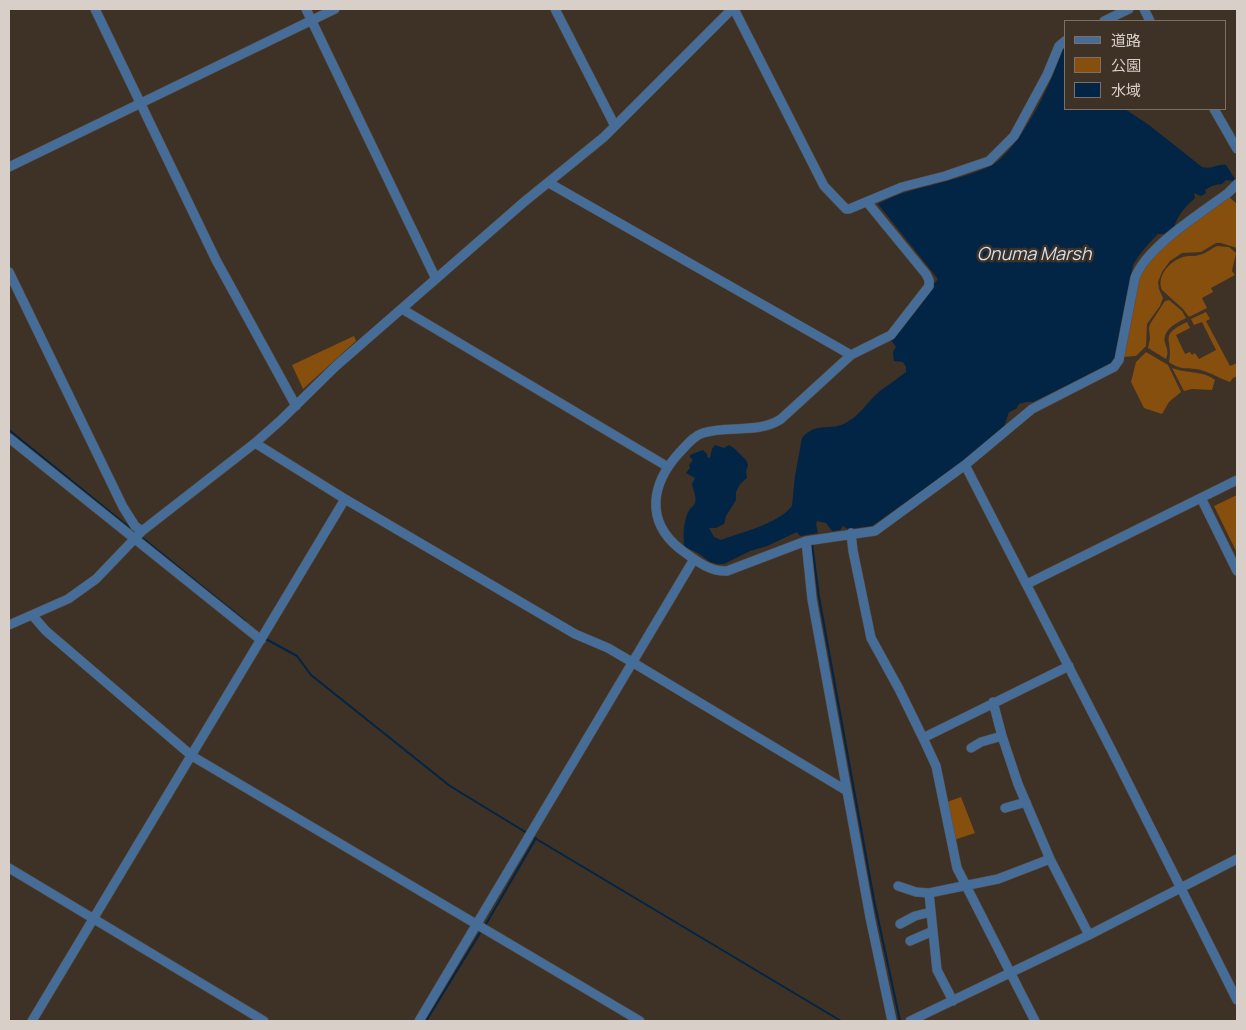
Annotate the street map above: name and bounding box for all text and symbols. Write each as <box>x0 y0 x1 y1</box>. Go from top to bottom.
legend <box>1064 20 1226 110</box>
text: 道路 <box>1111 30 1141 51</box>
text: 公園 <box>1111 55 1141 76</box>
text: 水域 <box>1111 80 1141 101</box>
water label: Onuma Marsh <box>977 244 1091 266</box>

